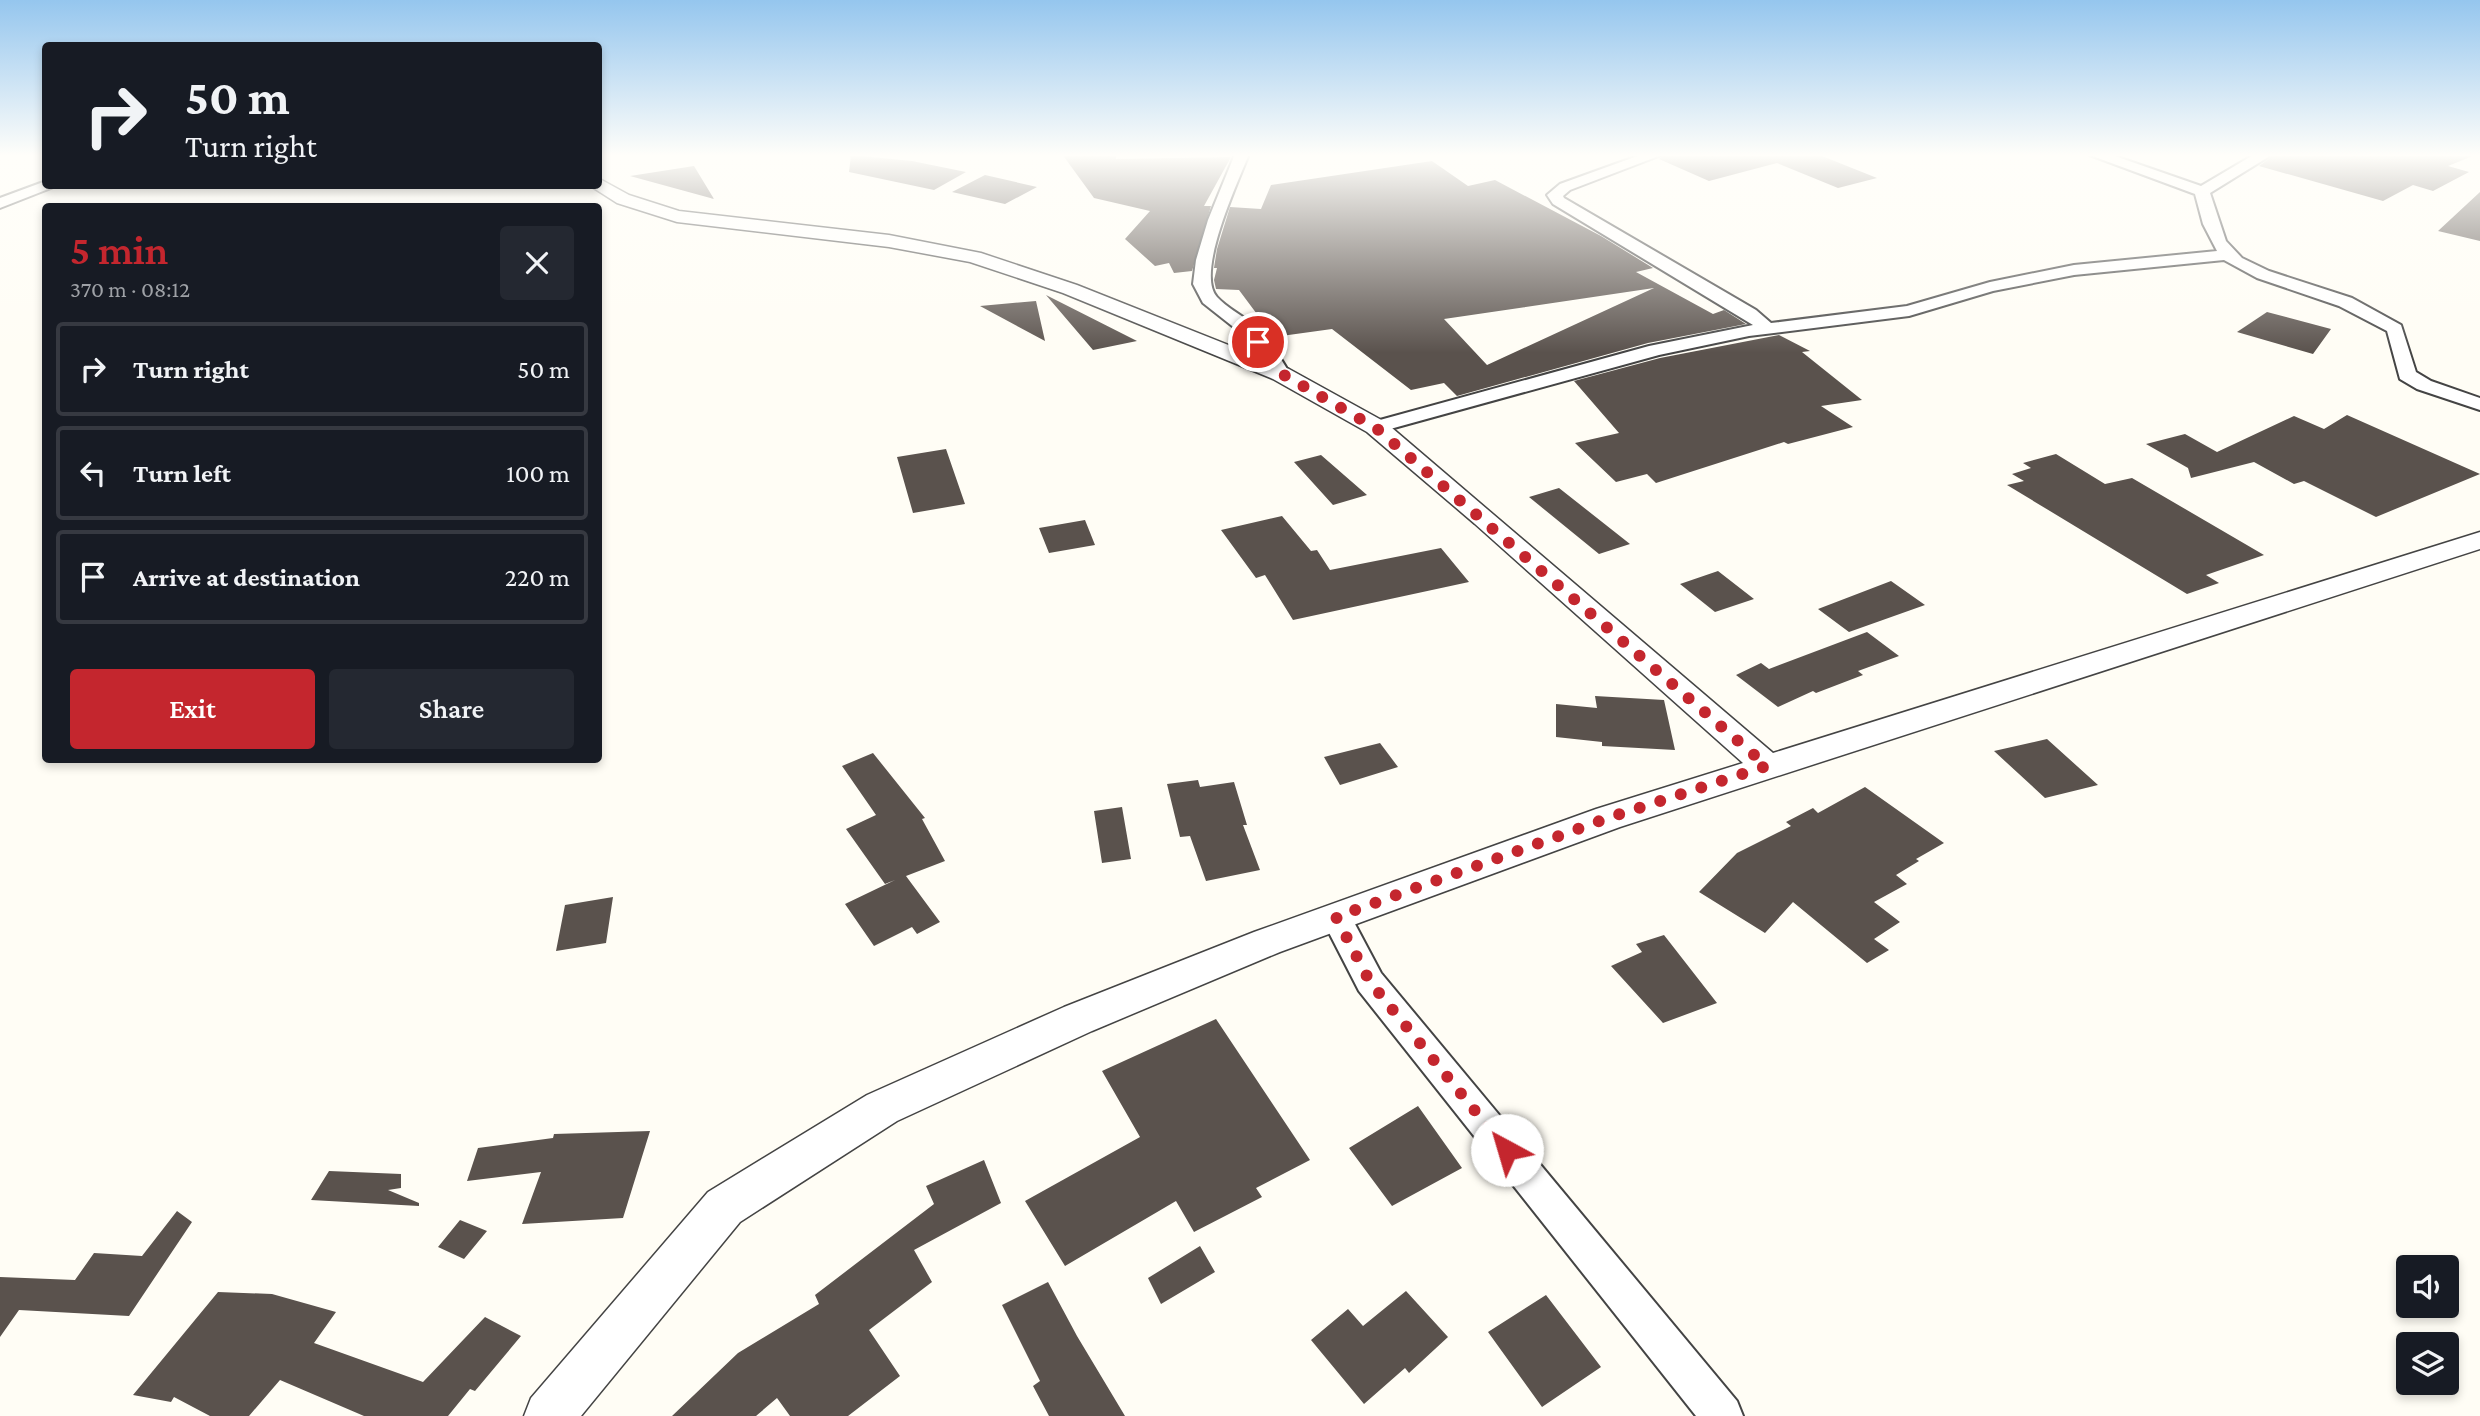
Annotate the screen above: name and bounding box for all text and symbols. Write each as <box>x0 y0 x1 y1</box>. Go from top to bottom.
icon: right <box>70 70 161 161</box>
text: 50 m <box>185 70 290 125</box>
text: Turn right <box>185 128 317 164</box>
text: 5 min <box>70 226 168 273</box>
button: close <box>500 226 574 300</box>
text: 370 m · 08:12 <box>70 276 190 302</box>
pin <box>1228 312 1288 372</box>
icon: arrive <box>1239 323 1277 361</box>
icon: right <box>74 350 112 388</box>
text: Turn right <box>133 355 249 384</box>
text: 50 m <box>517 355 570 384</box>
icon: left <box>74 454 112 492</box>
text: Turn left <box>133 459 231 488</box>
text: 100 m <box>506 459 570 488</box>
icon: arrive <box>74 558 112 596</box>
text: Arrive at destination <box>133 563 360 592</box>
text: 220 m <box>505 563 570 592</box>
button: Exit <box>70 669 315 749</box>
button: Share <box>329 669 574 749</box>
position arrow <box>1470 1113 1544 1187</box>
map controls <box>2396 1255 2459 1395</box>
button: sound <box>2396 1255 2459 1318</box>
button: layers <box>2396 1332 2459 1395</box>

